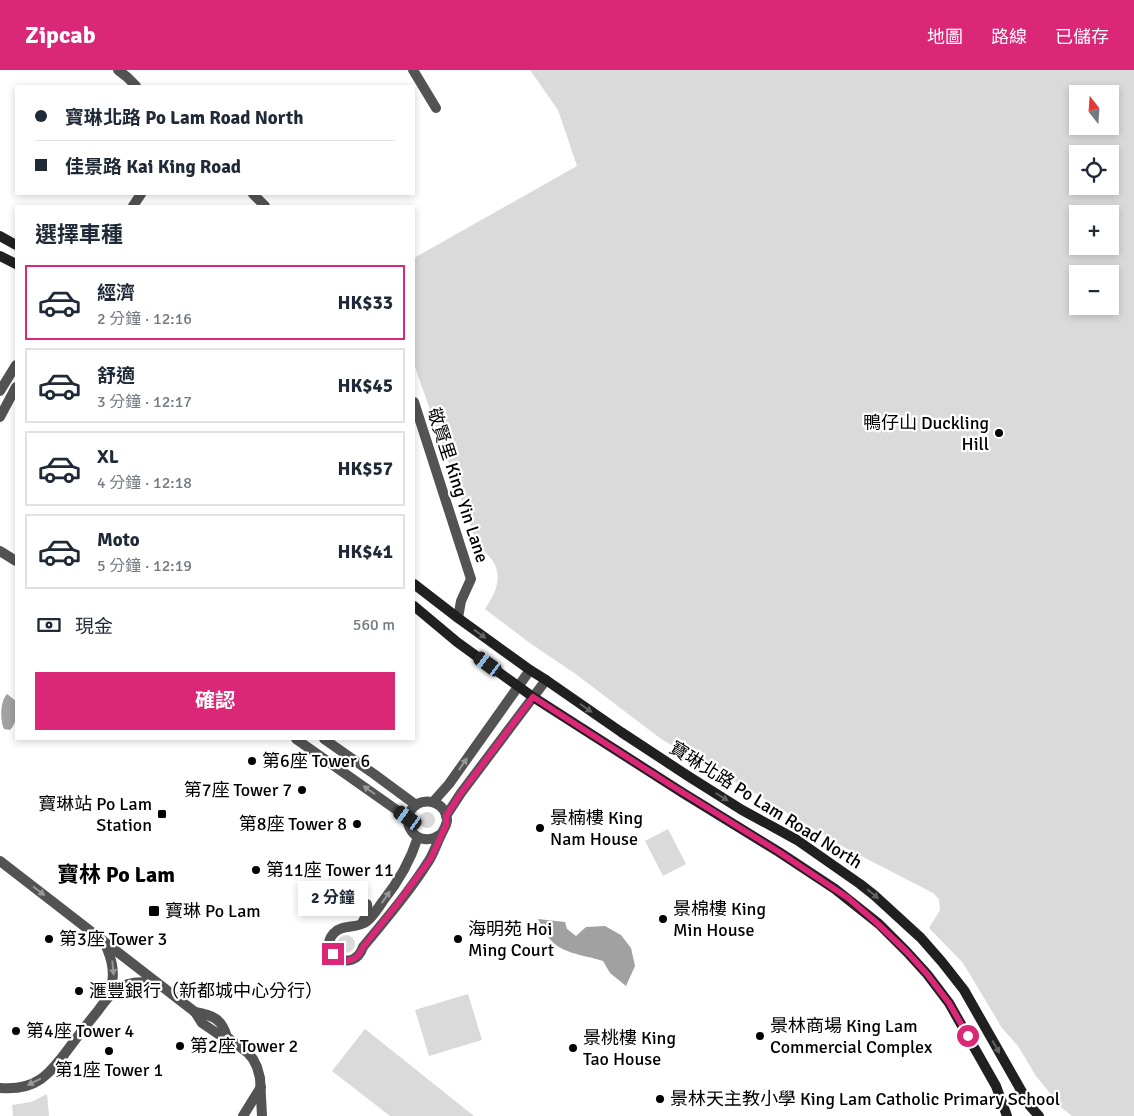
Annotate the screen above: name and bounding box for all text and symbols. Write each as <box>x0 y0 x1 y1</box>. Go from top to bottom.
text: Zipcab <box>25 20 96 50</box>
text: 地圖 <box>927 26 963 48</box>
text: 路線 <box>991 26 1027 48</box>
text: 已儲存 <box>1055 26 1109 48</box>
north arrow <box>1069 85 1119 135</box>
map controls <box>1069 85 1119 315</box>
text: 寶琳北路 Po Lam Road North <box>65 106 303 130</box>
button: locate <box>1069 145 1119 195</box>
text: 佳景路 Kai King Road <box>65 155 241 179</box>
button: + <box>1069 205 1119 255</box>
text: 選擇車種 <box>35 221 123 248</box>
button: − <box>1069 265 1119 315</box>
icon: car <box>37 280 82 325</box>
text: 經濟 <box>97 281 135 305</box>
text: HK$33 <box>337 291 393 315</box>
text: 2 分鐘 · 12:16 <box>97 309 192 329</box>
icon: car <box>37 363 82 408</box>
text: 舒適 <box>97 364 135 388</box>
text: HK$45 <box>337 374 393 398</box>
text: 3 分鐘 · 12:17 <box>97 392 192 412</box>
street label: 敬賢里 King Yin Lane <box>423 405 493 565</box>
place label: 鴨仔山 Duckling Hill <box>863 412 989 455</box>
marker: 鴨仔山 Duckling Hill <box>993 427 1005 439</box>
text: XL <box>97 445 119 469</box>
icon: car <box>37 446 82 491</box>
text: HK$57 <box>337 457 393 481</box>
text: 4 分鐘 · 12:18 <box>97 473 192 493</box>
text: Moto <box>97 528 140 552</box>
icon: car <box>37 529 82 574</box>
text: HK$41 <box>337 540 393 564</box>
text: 5 分鐘 · 12:19 <box>97 556 192 576</box>
icon: cash <box>35 611 63 639</box>
text: 現金 <box>75 615 113 639</box>
text: 560 m <box>353 615 395 635</box>
one-way arrow <box>473 629 487 639</box>
car <box>471 649 504 679</box>
button: 確認 <box>35 672 395 730</box>
one-way arrow <box>580 703 593 713</box>
street label: 寶琳北路 Po Lam Road North <box>666 737 866 873</box>
place label: 第6座 Tower 6 <box>262 750 370 772</box>
marker: 第6座 Tower 6 <box>246 755 258 767</box>
one-way arrow <box>458 757 468 771</box>
place label: 第7座 Tower 7 <box>184 779 292 801</box>
marker: 第7座 Tower 7 <box>296 784 308 796</box>
one-way arrow <box>362 785 375 795</box>
one-way arrow <box>715 792 729 802</box>
place label: 寶琳站 Po Lam Station <box>38 793 152 836</box>
car <box>391 803 424 833</box>
place label: 景楠樓 King Nam House <box>550 807 643 850</box>
marker: 寶琳站 Po Lam Station <box>156 808 168 820</box>
place label: 第8座 Tower 8 <box>239 813 347 835</box>
marker: 第8座 Tower 8 <box>351 818 363 830</box>
marker: 景楠樓 King Nam House <box>534 822 546 834</box>
place label: 第11座 Tower 11 <box>266 859 394 881</box>
district label: 寶林 Po Lam <box>57 861 175 888</box>
marker: 第11座 Tower 11 <box>250 864 262 876</box>
callout: 2 分鐘 <box>298 882 368 916</box>
one-way arrow <box>32 886 46 896</box>
text: 2 分鐘 <box>311 888 355 908</box>
one-way arrow <box>867 889 880 900</box>
one-way arrow <box>381 891 391 904</box>
place label: 景棉樓 King Min House <box>673 898 766 941</box>
place label: 寶琳 Po Lam <box>165 900 261 922</box>
marker: 寶琳 Po Lam <box>147 904 161 918</box>
marker: 景棉樓 King Min House <box>657 913 669 925</box>
place label: 海明苑 Hoi Ming Court <box>468 918 554 961</box>
place label: 第3座 Tower 3 <box>59 928 167 950</box>
marker: 第3座 Tower 3 <box>43 933 55 945</box>
marker: 海明苑 Hoi Ming Court <box>452 933 464 945</box>
route end <box>322 943 344 965</box>
one-way arrow <box>109 961 117 977</box>
place label: 滙豐銀行（新都城中心分行） <box>89 980 323 1002</box>
marker: 滙豐銀行（新都城中心分行） <box>73 985 85 997</box>
place label: 景林商場 King Lam Commercial Complex <box>770 1015 933 1058</box>
place label: 第4座 Tower 4 <box>26 1020 135 1042</box>
marker: 第4座 Tower 4 <box>10 1025 22 1037</box>
route start <box>957 1025 979 1047</box>
place label: 景桃樓 King Tao House <box>583 1027 676 1070</box>
marker: 景林商場 King Lam Commercial Complex <box>754 1030 766 1042</box>
place label: 第2座 Tower 2 <box>190 1035 298 1057</box>
marker: 第2座 Tower 2 <box>174 1040 186 1052</box>
one-way arrow <box>992 1040 1000 1054</box>
marker: 景桃樓 King Tao House <box>567 1042 579 1054</box>
marker: 第1座 Tower 1 <box>103 1045 115 1057</box>
place label: 第1座 Tower 1 <box>55 1059 163 1081</box>
one-way arrow <box>27 1078 42 1086</box>
place label: 景林天主教小學 King Lam Catholic Primary School <box>670 1088 1060 1110</box>
marker: 景林天主教小學 King Lam Catholic Primary School <box>654 1093 666 1105</box>

